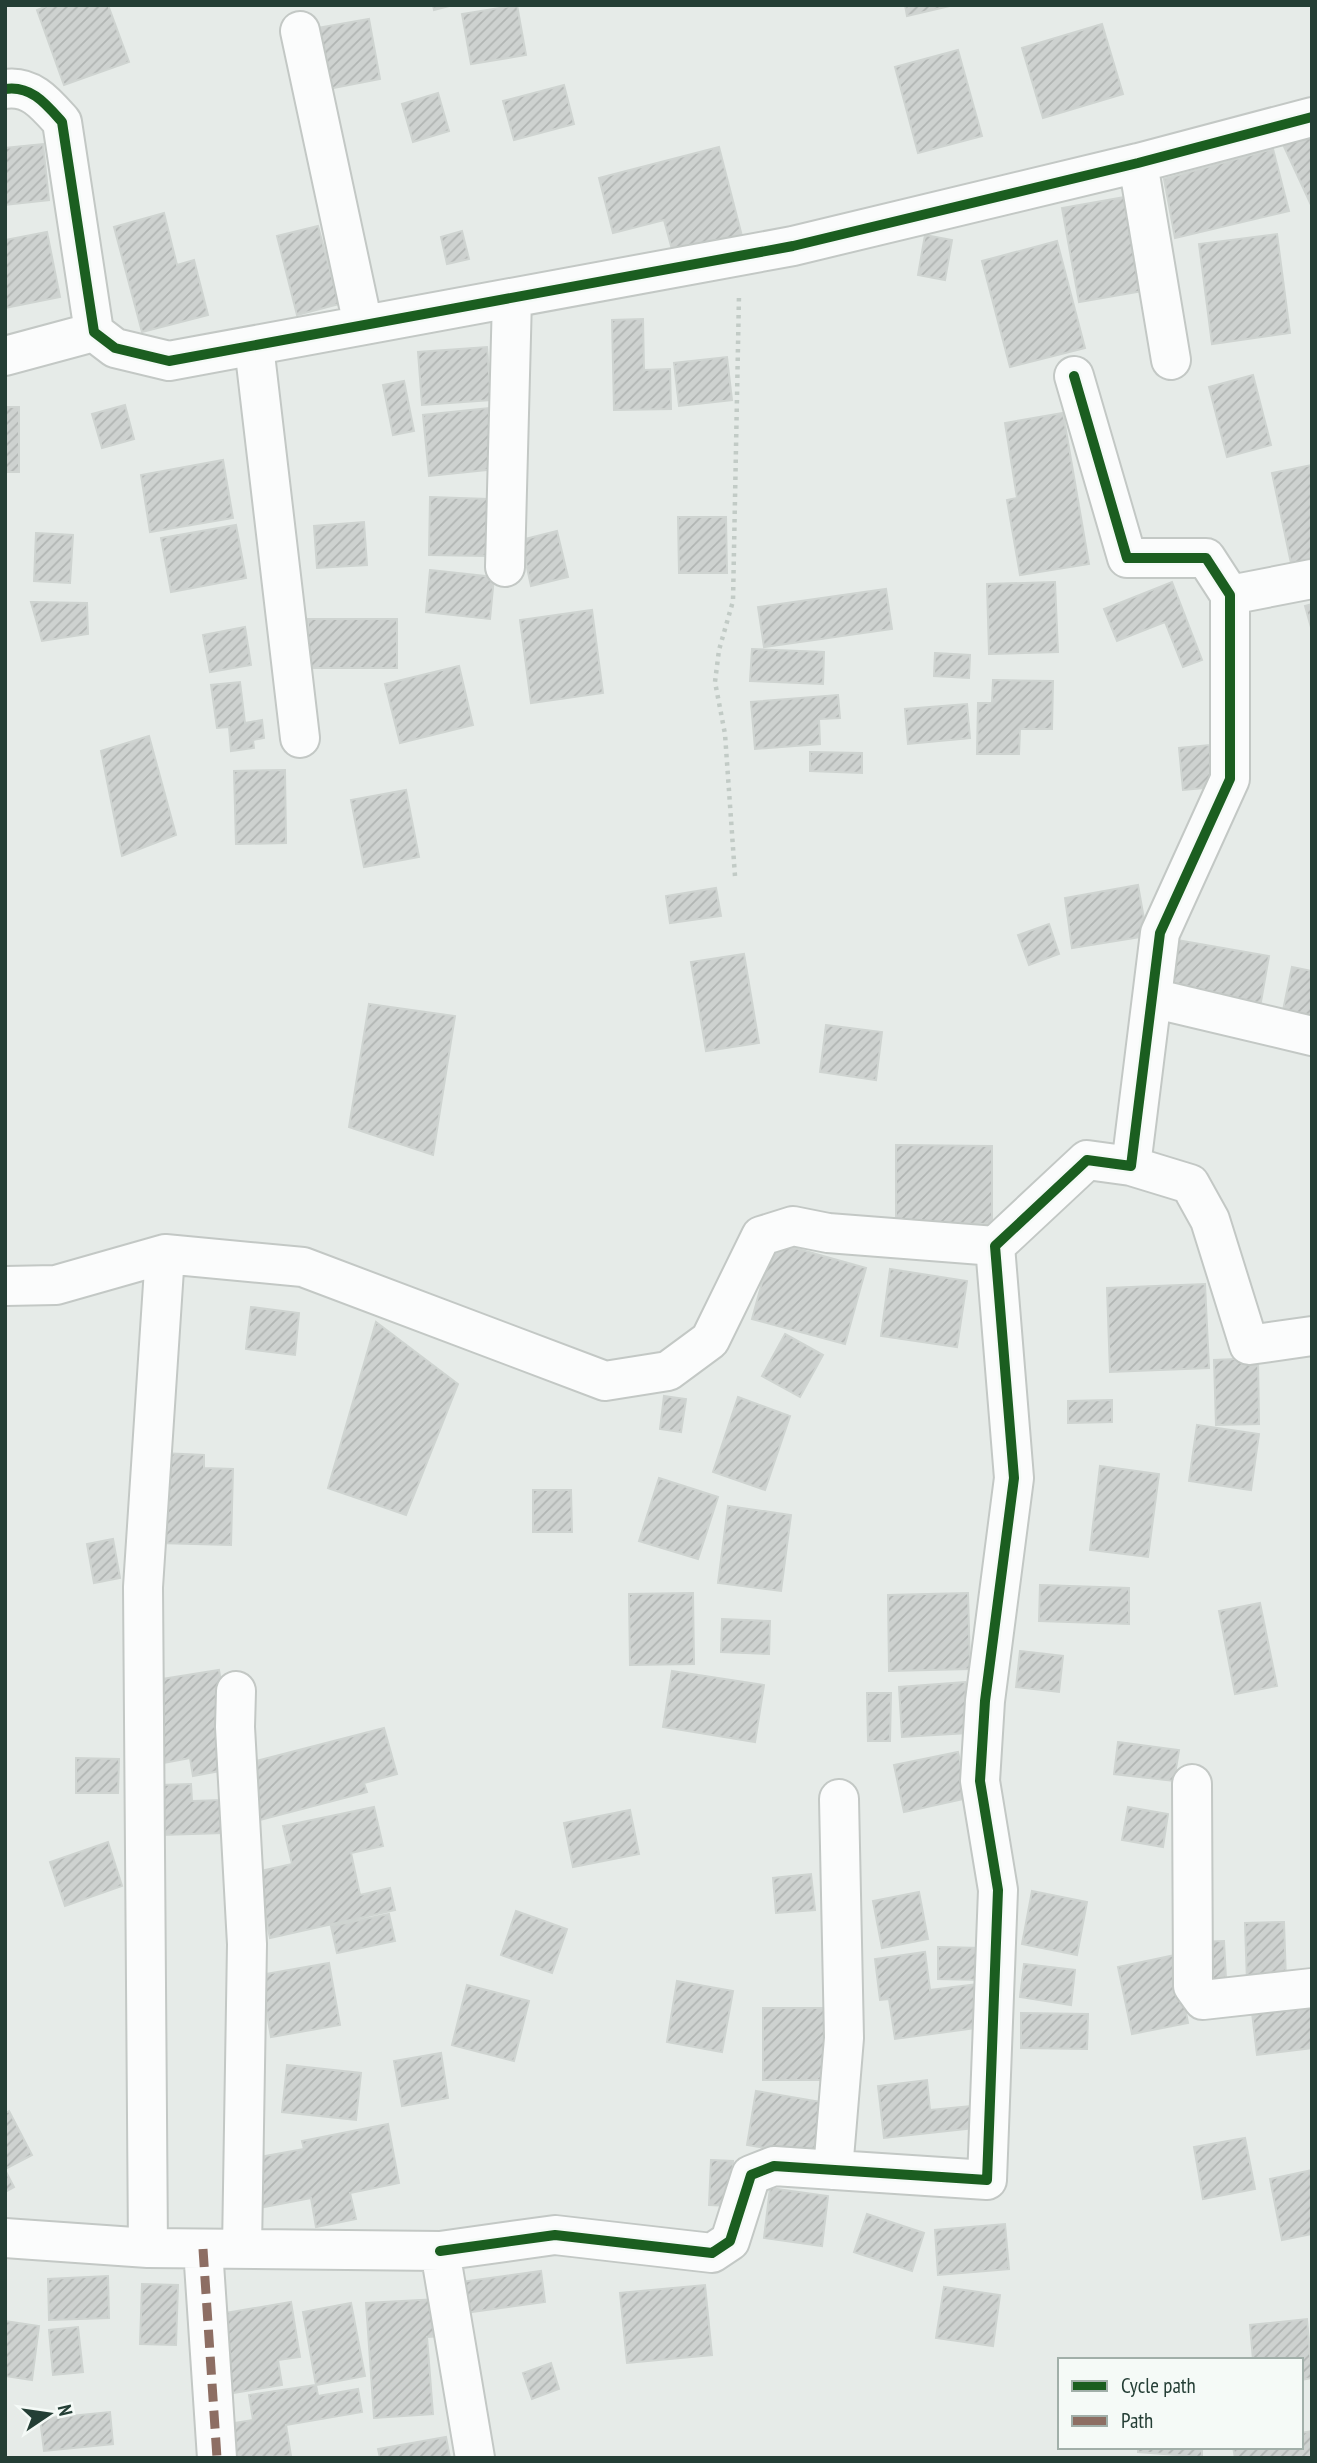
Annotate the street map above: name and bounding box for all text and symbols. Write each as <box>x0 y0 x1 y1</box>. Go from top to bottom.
legend <box>1058 2358 1303 2449</box>
text: Cycle path <box>1121 2372 1196 2399</box>
north arrow <box>14 2379 84 2449</box>
text: N <box>53 2402 78 2418</box>
text: Path <box>1121 2407 1153 2434</box>

